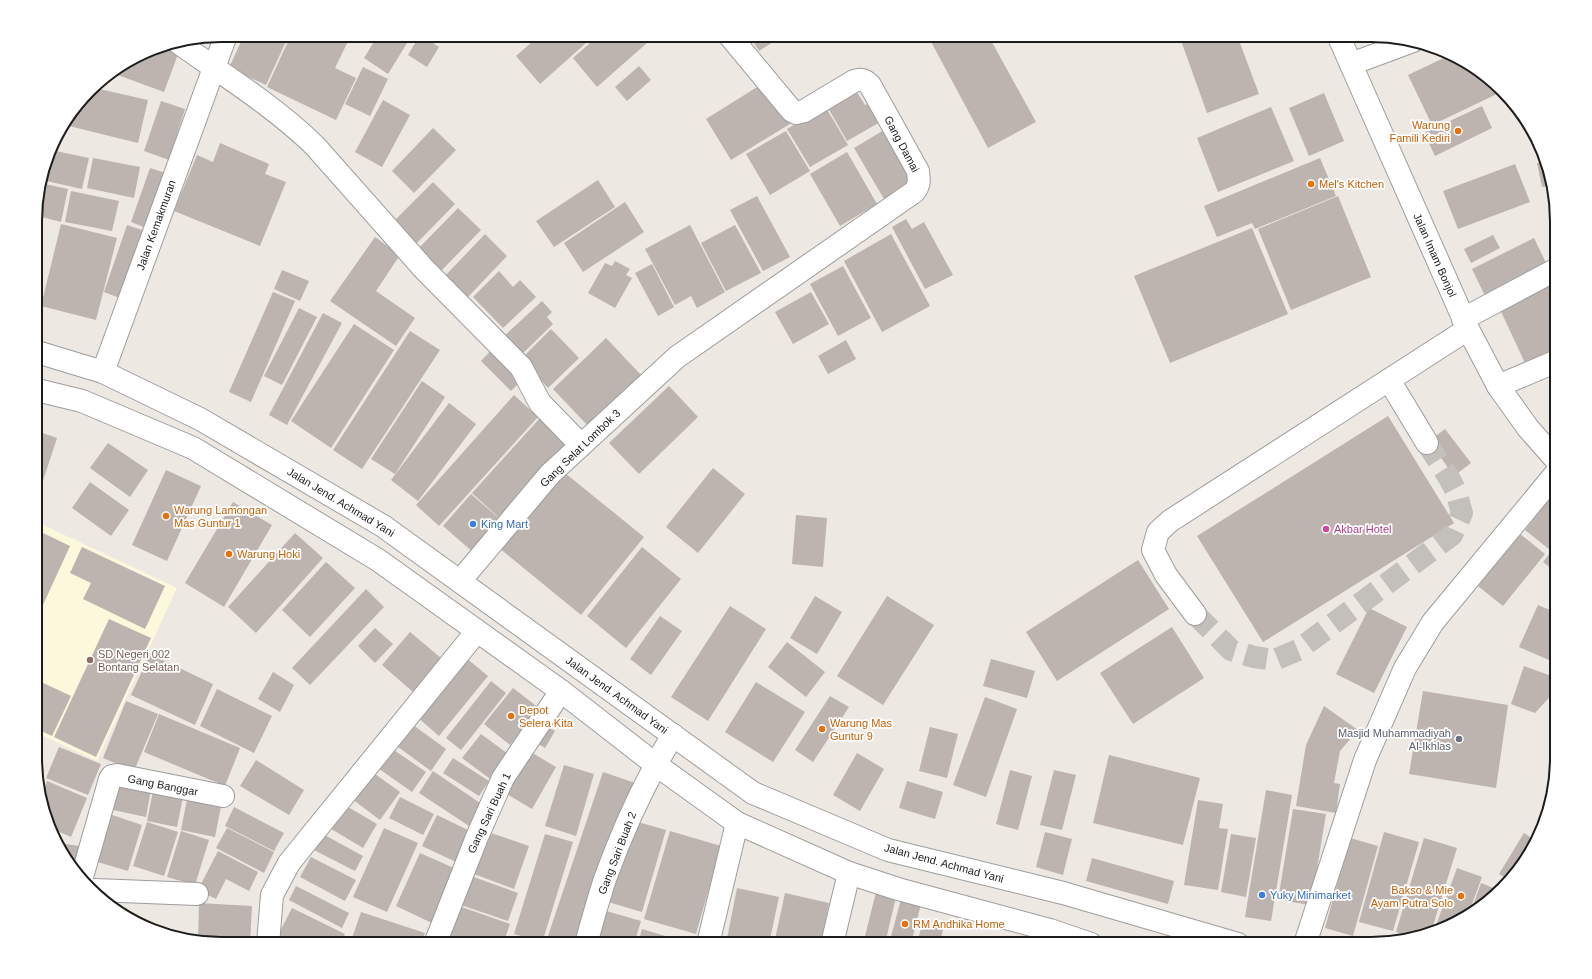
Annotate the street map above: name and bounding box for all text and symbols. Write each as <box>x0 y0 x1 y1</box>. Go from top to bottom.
street label: Gang Damai <box>882 114 922 174</box>
place label: Warung Famili Kediri <box>1389 119 1450 144</box>
marker: Warung Famili Kediri <box>1453 126 1463 136</box>
street label: Jalan Kemakmuran <box>134 178 178 272</box>
place label: Mel's Kitchen <box>1319 178 1384 190</box>
marker: Mel's Kitchen <box>1306 179 1316 189</box>
street label: Jalan Imam Bonjol <box>1411 211 1459 299</box>
street label: Gang Selat Lombok 3 <box>538 407 622 489</box>
street label: Jalan Jend. Achmad Yani <box>285 465 397 539</box>
place label: Warung Lamongan Mas Guntur 1 <box>174 504 267 529</box>
marker: Warung Lamongan Mas Guntur 1 <box>161 511 171 521</box>
place label: King Mart <box>481 518 528 530</box>
marker: King Mart <box>468 519 478 529</box>
place label: Akbar Hotel <box>1334 523 1391 535</box>
marker: Akbar Hotel <box>1321 524 1331 534</box>
place label: Warung Hoki <box>237 548 300 560</box>
marker: Warung Hoki <box>224 549 234 559</box>
place label: SD Negeri 002 Bontang Selatan <box>98 648 179 673</box>
street label: Jalan Jend. Achmad Yani <box>564 654 670 736</box>
marker: SD Negeri 002 Bontang Selatan <box>85 655 95 665</box>
place label: Depot Selera Kita <box>519 704 574 729</box>
marker: Depot Selera Kita <box>506 711 516 721</box>
place label: Warung Mas Guntur 9 <box>830 717 892 742</box>
marker: Warung Mas Guntur 9 <box>817 724 827 734</box>
place label: Masjid Muhammadiyah Al-Ikhlas <box>1338 727 1451 752</box>
marker: Masjid Muhammadiyah Al-Ikhlas <box>1454 734 1464 744</box>
street label: Gang Sari Buah 1 <box>465 771 513 855</box>
street label: Gang Banggar <box>127 772 200 798</box>
street label: Gang Sari Buah 2 <box>596 810 638 896</box>
street label: Jalan Jend. Achmad Yani <box>883 841 1005 885</box>
place label: Bakso & Mie Ayam Putra Solo <box>1371 884 1453 909</box>
place label: Yuky Minimarket <box>1270 889 1351 901</box>
marker: Yuky Minimarket <box>1257 890 1267 900</box>
marker: Bakso & Mie Ayam Putra Solo <box>1456 891 1466 901</box>
place label: RM Andhika Home <box>913 918 1005 930</box>
marker: RM Andhika Home <box>900 919 910 929</box>

